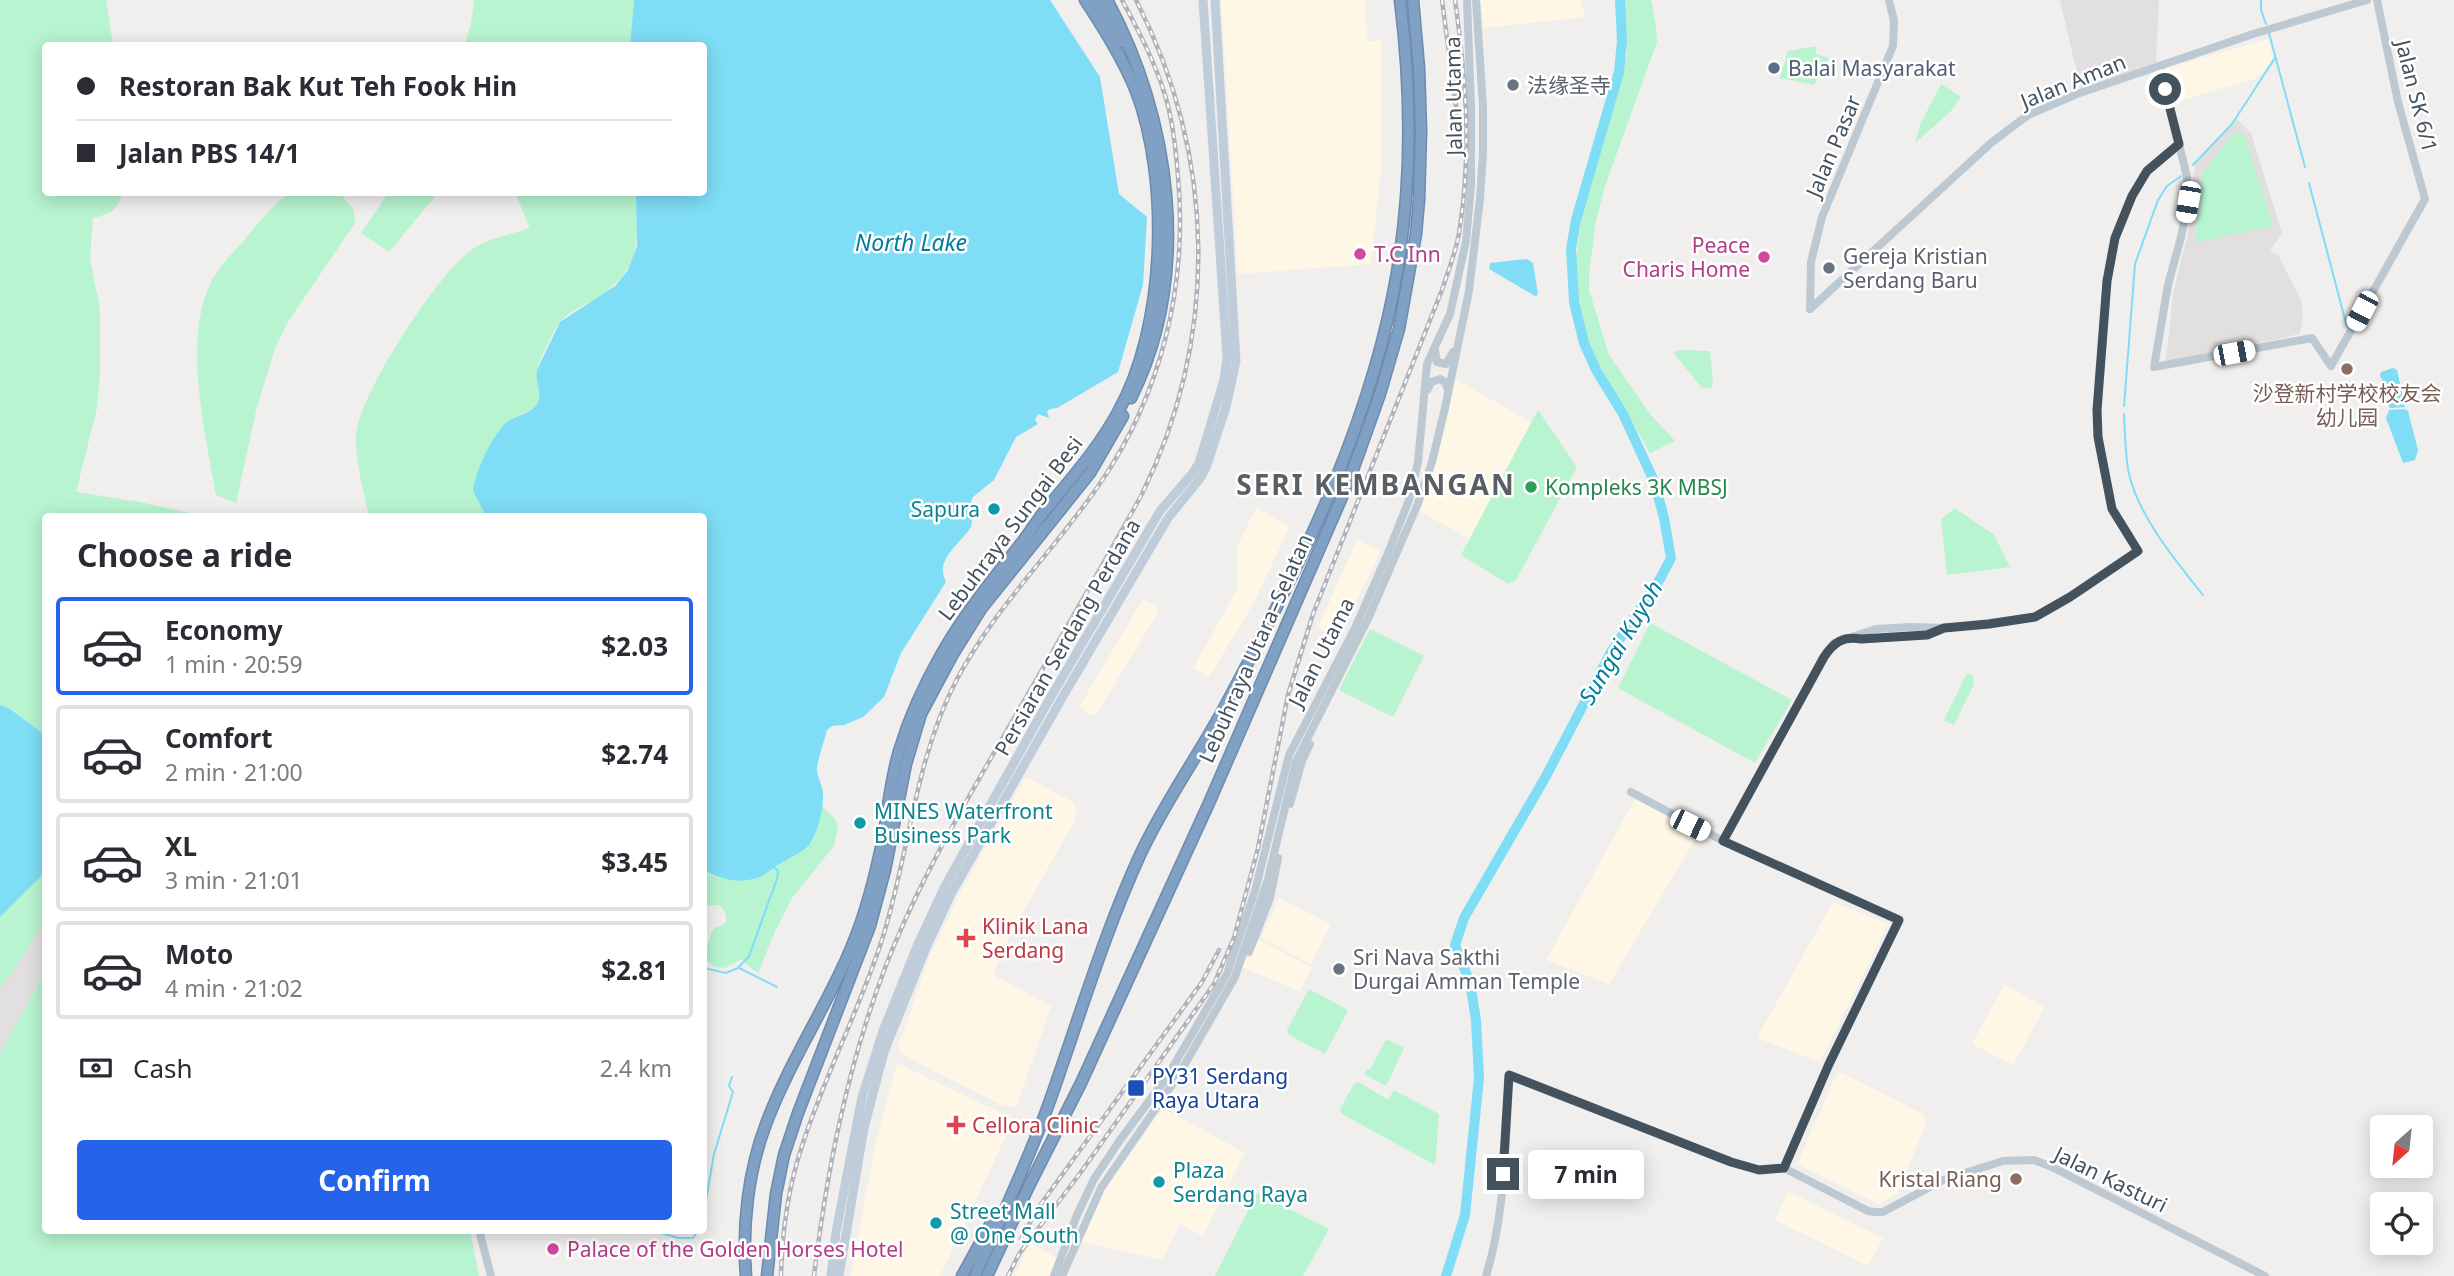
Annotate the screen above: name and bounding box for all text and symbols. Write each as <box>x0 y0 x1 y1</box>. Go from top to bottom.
street label: Jalan SK 6/1 <box>2389 35 2444 155</box>
street label: Jalan Utama <box>1438 36 1468 158</box>
street label: Jalan Aman <box>2014 47 2130 116</box>
place label: Balai Masyarakat <box>1788 54 1956 82</box>
marker: Balai Masyarakat <box>1766 60 1782 76</box>
text: Restoran Bak Kut Teh Fook Hin <box>119 68 517 104</box>
place label: 法缘圣寺 <box>1527 71 1611 99</box>
route start <box>2149 73 2181 105</box>
marker: 法缘圣寺 <box>1505 77 1521 93</box>
street label: Jalan Pasar <box>1798 90 1867 203</box>
text: Jalan PBS 14/1 <box>119 135 300 171</box>
car <box>2175 179 2202 225</box>
water label: North Lake <box>855 226 967 258</box>
place label: Peace Charis Home <box>1623 231 1750 283</box>
place label: T.C Inn <box>1374 240 1441 268</box>
place label: Gereja Kristian Serdang Baru <box>1843 242 1988 294</box>
marker: T.C Inn <box>1352 246 1368 262</box>
marker: Peace Charis Home <box>1756 249 1772 265</box>
marker: Gereja Kristian Serdang Baru <box>1821 260 1837 276</box>
car <box>2343 288 2382 334</box>
car <box>2212 339 2257 367</box>
marker: 沙登新村学校校友会 幼儿园 <box>2339 361 2355 377</box>
place label: 沙登新村学校校友会 幼儿园 <box>2253 379 2442 431</box>
street label: Lebuhraya Sungai Besi <box>931 430 1089 626</box>
district label: SERI KEMBANGAN <box>1236 465 1516 503</box>
place label: Kompleks 3K MBSJ <box>1545 473 1728 501</box>
marker: Kompleks 3K MBSJ <box>1523 479 1539 495</box>
place label: Sapura <box>911 495 980 523</box>
marker: Sapura <box>986 501 1002 517</box>
street label: Persiaran Serdang Perdana <box>988 514 1146 760</box>
street label: Lebuhraya Utara–Selatan <box>1192 529 1318 767</box>
text: Choose a ride <box>77 533 293 576</box>
water label: Sungai Kuyoh <box>1570 574 1670 710</box>
street label: Jalan Utama <box>1281 593 1361 713</box>
text: Economy <box>165 612 283 648</box>
icon: car <box>81 615 144 678</box>
text: $2.03 <box>601 628 668 664</box>
text: 1 min · 20:59 <box>165 648 303 680</box>
text: Comfort <box>165 720 273 756</box>
icon: car <box>81 723 144 786</box>
text: $2.74 <box>601 736 668 772</box>
text: 2 min · 21:00 <box>165 756 303 788</box>
place label: MINES Waterfront Business Park <box>874 797 1053 849</box>
car <box>1667 806 1714 844</box>
marker: MINES Waterfront Business Park <box>852 815 868 831</box>
text: XL <box>165 828 197 864</box>
icon: car <box>81 831 144 894</box>
text: $3.45 <box>601 844 668 880</box>
text: 3 min · 21:01 <box>165 864 303 896</box>
place label: Klinik Lana Serdang <box>982 912 1088 964</box>
marker: Klinik Lana Serdang <box>956 928 976 948</box>
text: Moto <box>165 936 233 972</box>
icon: car <box>81 939 144 1002</box>
place label: Sri Nava Sakthi Durgai Amman Temple <box>1353 943 1580 995</box>
text: $2.81 <box>601 952 668 988</box>
marker: Sri Nava Sakthi Durgai Amman Temple <box>1331 961 1347 977</box>
text: 4 min · 21:02 <box>165 972 303 1004</box>
icon: cash <box>77 1049 115 1087</box>
text: Cash <box>133 1050 193 1086</box>
text: 2.4 km <box>600 1052 672 1084</box>
place label: PY31 Serdang Raya Utara <box>1152 1062 1288 1114</box>
marker: PY31 Serdang Raya Utara <box>1126 1078 1146 1098</box>
place label: Cellora Clinic <box>972 1111 1099 1139</box>
marker: Cellora Clinic <box>946 1115 966 1135</box>
north arrow <box>2370 1115 2432 1178</box>
map controls <box>2370 1115 2433 1255</box>
street label: Jalan Kasturi <box>2048 1139 2172 1218</box>
button: Confirm <box>77 1140 672 1220</box>
callout: 7 min <box>1528 1150 1643 1198</box>
place label: Plaza Serdang Raya <box>1173 1156 1308 1208</box>
route end <box>1487 1158 1519 1190</box>
text: 7 min <box>1554 1158 1618 1190</box>
place label: Kristal Riang <box>1878 1165 2002 1193</box>
marker: Kristal Riang <box>2008 1171 2024 1187</box>
marker: Plaza Serdang Raya <box>1151 1174 1167 1190</box>
button: locate <box>2370 1192 2433 1255</box>
place label: Street Mall @ One South <box>950 1197 1079 1249</box>
marker: Street Mall @ One South <box>928 1215 944 1231</box>
place label: Palace of the Golden Horses Hotel <box>567 1235 903 1263</box>
marker: Palace of the Golden Horses Hotel <box>545 1241 561 1257</box>

